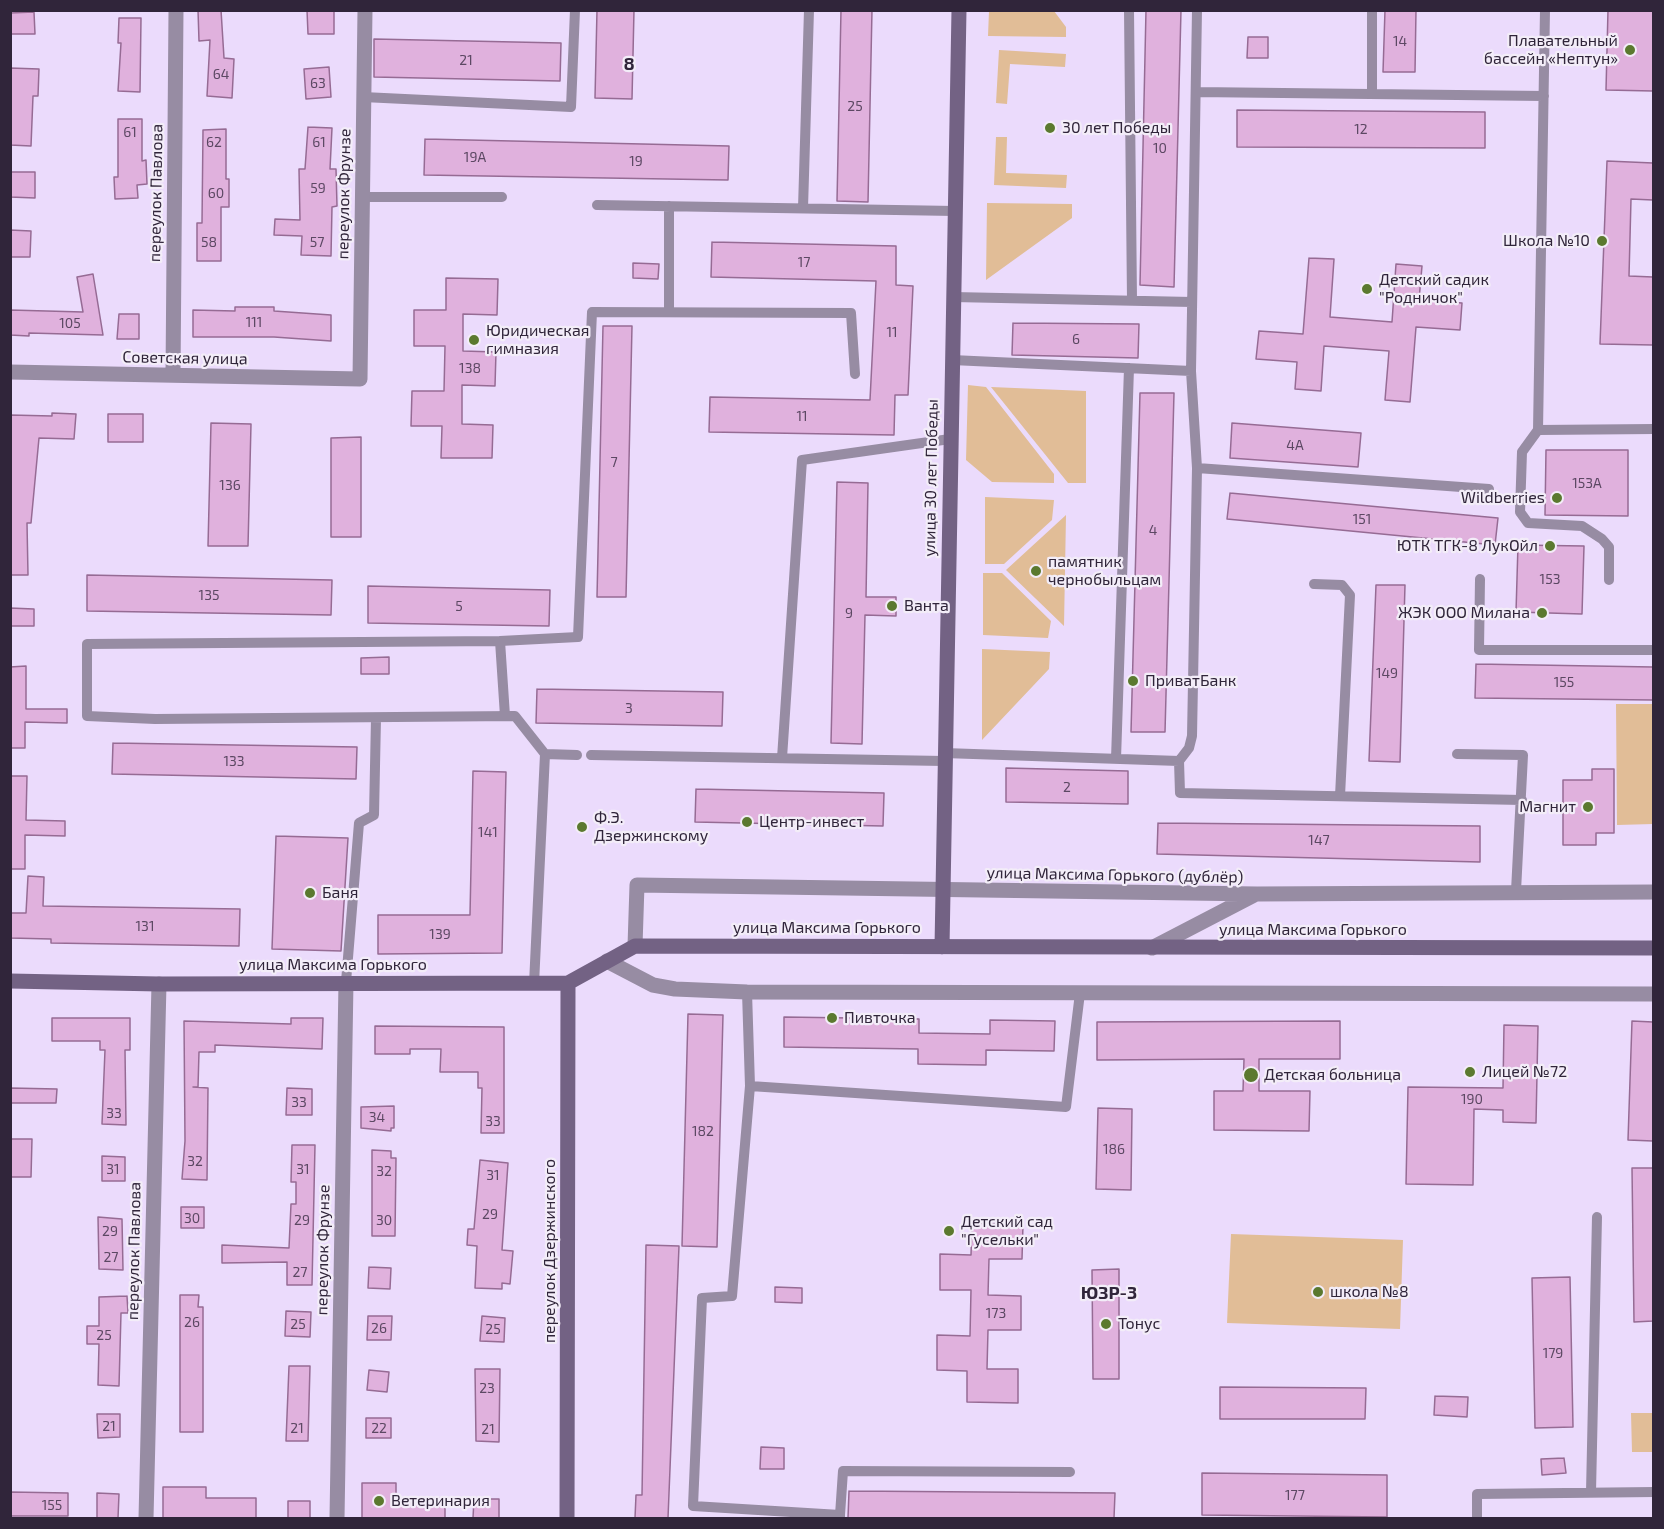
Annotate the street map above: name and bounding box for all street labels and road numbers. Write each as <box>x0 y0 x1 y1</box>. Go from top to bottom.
street label: переулок Павлова <box>145 124 167 262</box>
street label: переулок Фрунзе <box>333 128 355 260</box>
street label: Советская улица <box>122 347 248 369</box>
street label: улица 30 лет Победы <box>920 399 942 557</box>
street label: улица Максима Горького (дублёр) <box>986 863 1244 887</box>
street label: улица Максима Горького <box>733 918 921 938</box>
street label: улица Максима Горького <box>1219 920 1407 940</box>
street label: улица Максима Горького <box>239 955 427 975</box>
street label: переулок Дзержинского <box>540 1159 560 1343</box>
street label: переулок Павлова <box>123 1182 145 1320</box>
street label: переулок Фрунзе <box>312 1184 334 1316</box>

